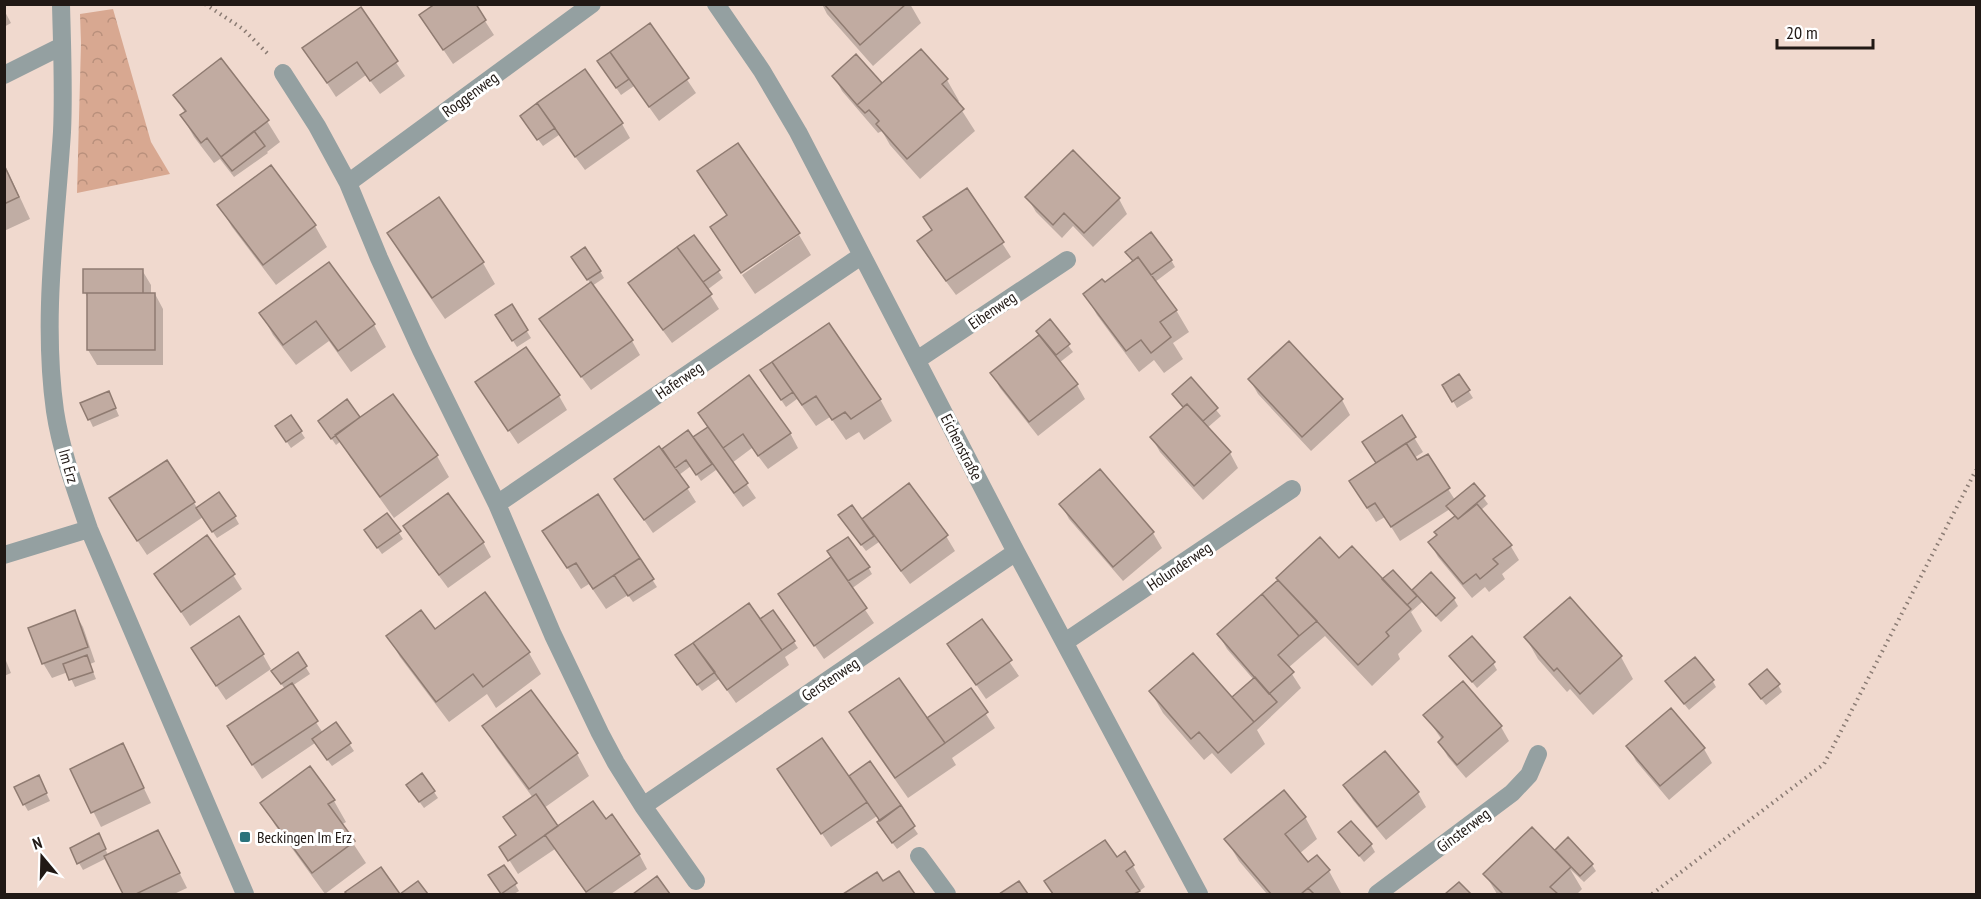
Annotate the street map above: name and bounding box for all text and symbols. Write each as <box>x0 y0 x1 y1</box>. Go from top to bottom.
scale bar <box>1777 12 1873 50</box>
text: 20 m <box>1786 21 1818 44</box>
street label: Roggenweg <box>438 67 502 121</box>
street label: Eibenweg <box>964 287 1020 333</box>
street label: Haferweg <box>652 357 706 403</box>
street label: Eichenstraße <box>937 411 987 483</box>
street label: Im Erz <box>55 447 83 486</box>
street label: Holunderweg <box>1143 537 1215 595</box>
street label: Gerstenweg <box>798 653 862 705</box>
street label: Ginsterweg <box>1432 803 1494 857</box>
north arrow <box>12 827 72 887</box>
place label: Beckingen Im Erz <box>257 827 352 847</box>
marker: Beckingen Im Erz <box>238 830 252 844</box>
text: N <box>30 832 44 854</box>

